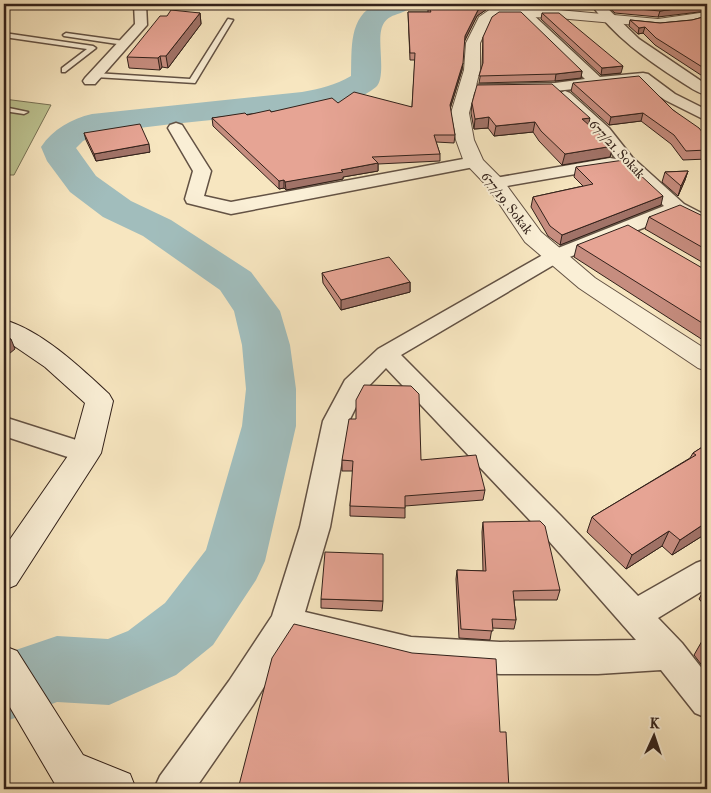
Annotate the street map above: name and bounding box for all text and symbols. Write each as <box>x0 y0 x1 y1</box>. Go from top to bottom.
street label: 677/21. Sokak <box>585 116 649 182</box>
street label: 677/19. Sokak <box>477 168 537 238</box>
north arrow <box>628 710 678 760</box>
text: K <box>649 715 661 732</box>

